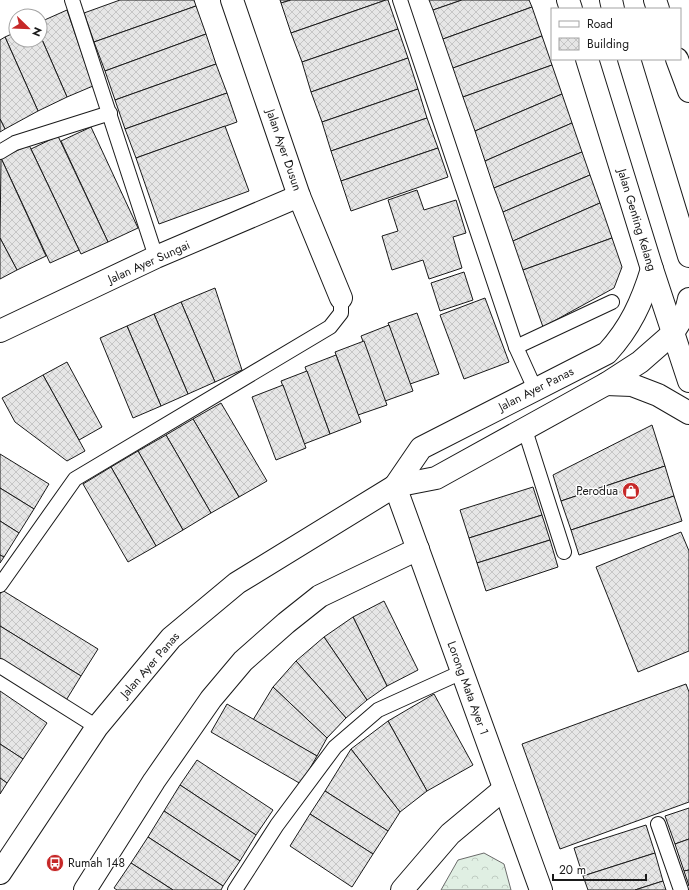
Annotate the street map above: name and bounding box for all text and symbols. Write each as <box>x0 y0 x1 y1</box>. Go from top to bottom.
north arrow <box>8 8 48 48</box>
legend <box>551 8 681 60</box>
text: Road <box>587 15 613 33</box>
text: N <box>28 25 46 39</box>
text: Building <box>587 35 629 53</box>
street label: Jalan Ayer Dusun <box>261 105 306 193</box>
street label: Jalan Genting Kelang <box>612 165 661 273</box>
street label: Jalan Ayer Sungai <box>103 236 193 289</box>
street label: Jalan Ayer Panas <box>493 362 577 417</box>
shop icon: Perodua <box>621 481 641 501</box>
place label: Perodua <box>576 482 618 500</box>
street label: Jalan Ayer Panas <box>115 628 184 703</box>
street label: Lorong Mata Ayer 1 <box>443 639 493 737</box>
bus stop icon: Rumah 148 <box>45 853 65 873</box>
place label: Rumah 148 <box>68 854 125 872</box>
scale bar <box>553 856 646 882</box>
text: 20 m <box>559 861 586 879</box>

